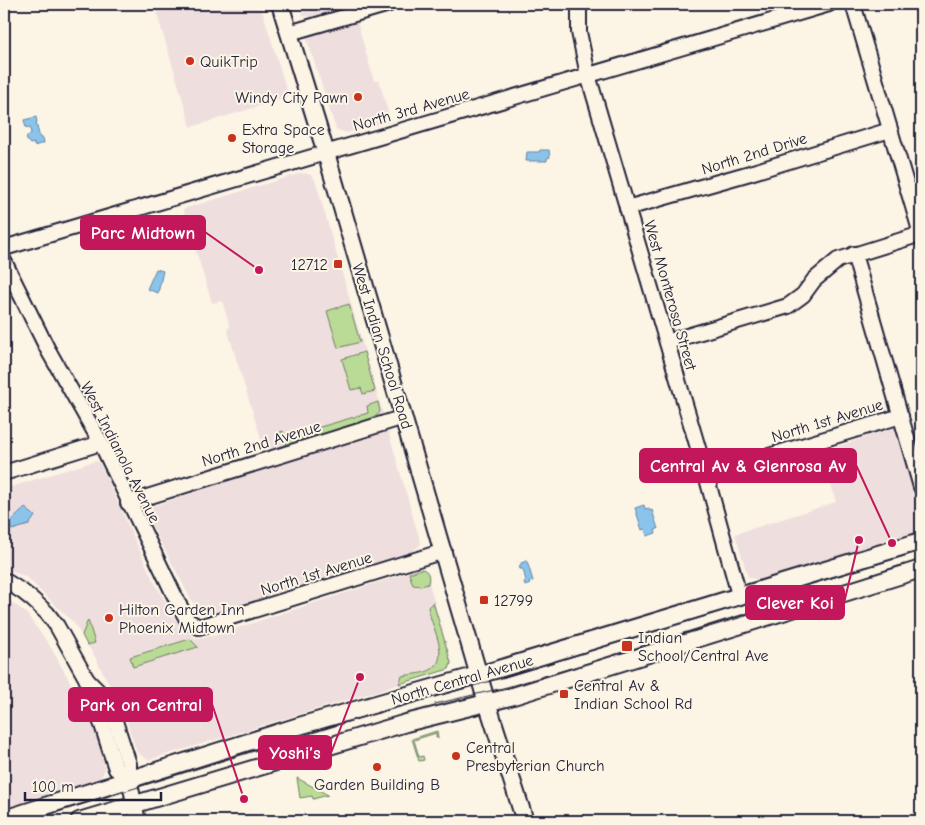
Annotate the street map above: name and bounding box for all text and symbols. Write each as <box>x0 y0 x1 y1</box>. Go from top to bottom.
place label: QuikTrip <box>200 53 258 71</box>
marker: QuikTrip <box>184 55 196 67</box>
street label: North 3rd Avenue <box>351 85 472 135</box>
place label: Windy City Pawn <box>235 89 348 107</box>
marker: Windy City Pawn <box>352 91 364 103</box>
place label: Extra Space Storage <box>242 121 325 157</box>
street label: North 2nd Drive <box>699 129 809 179</box>
marker: Extra Space Storage <box>226 132 238 144</box>
callout: Parc Midtown <box>81 216 205 249</box>
street label: West Monterosa Street <box>640 218 700 373</box>
text: Parc Midtown <box>91 223 195 244</box>
place label: 12712 <box>291 256 328 274</box>
marker: 12712 <box>332 258 344 270</box>
street label: West Indian School Road <box>348 261 416 431</box>
street label: West Indianola Avenue <box>77 379 164 526</box>
street label: North 1st Avenue <box>769 395 885 446</box>
street label: North 2nd Avenue <box>200 417 323 471</box>
callout: Central Av & Glenrosa Av <box>640 449 856 482</box>
text: Central Av & Glenrosa Av <box>650 456 846 477</box>
street label: North 1st Avenue <box>258 548 374 599</box>
callout: Clever Koi <box>746 586 844 619</box>
place label: 12799 <box>494 592 533 610</box>
text: Clever Koi <box>756 593 834 614</box>
marker: 12799 <box>478 594 490 606</box>
place label: Hilton Garden Inn Phoenix Midtown <box>119 601 245 637</box>
marker: Hilton Garden Inn Phoenix Midtown <box>103 612 115 624</box>
place label: Indian School/Central Ave <box>638 629 769 665</box>
marker: Indian School/Central Ave <box>620 639 634 653</box>
street label: North Central Avenue <box>389 651 535 709</box>
place label: Central Av & Indian School Rd <box>574 677 692 713</box>
callout: Park on Central <box>69 688 212 721</box>
marker: Central Av & Indian School Rd <box>558 688 570 700</box>
text: Park on Central <box>80 695 202 716</box>
callout: Yoshi’s <box>259 736 331 769</box>
place label: Central Presbyterian Church <box>466 739 605 775</box>
text: Yoshi’s <box>269 743 321 764</box>
marker: Central Presbyterian Church <box>450 750 462 762</box>
marker: Garden Building B <box>371 761 383 773</box>
scale bar <box>25 770 161 802</box>
place label: Garden Building B <box>314 776 440 794</box>
text: 100 m <box>32 778 74 796</box>

